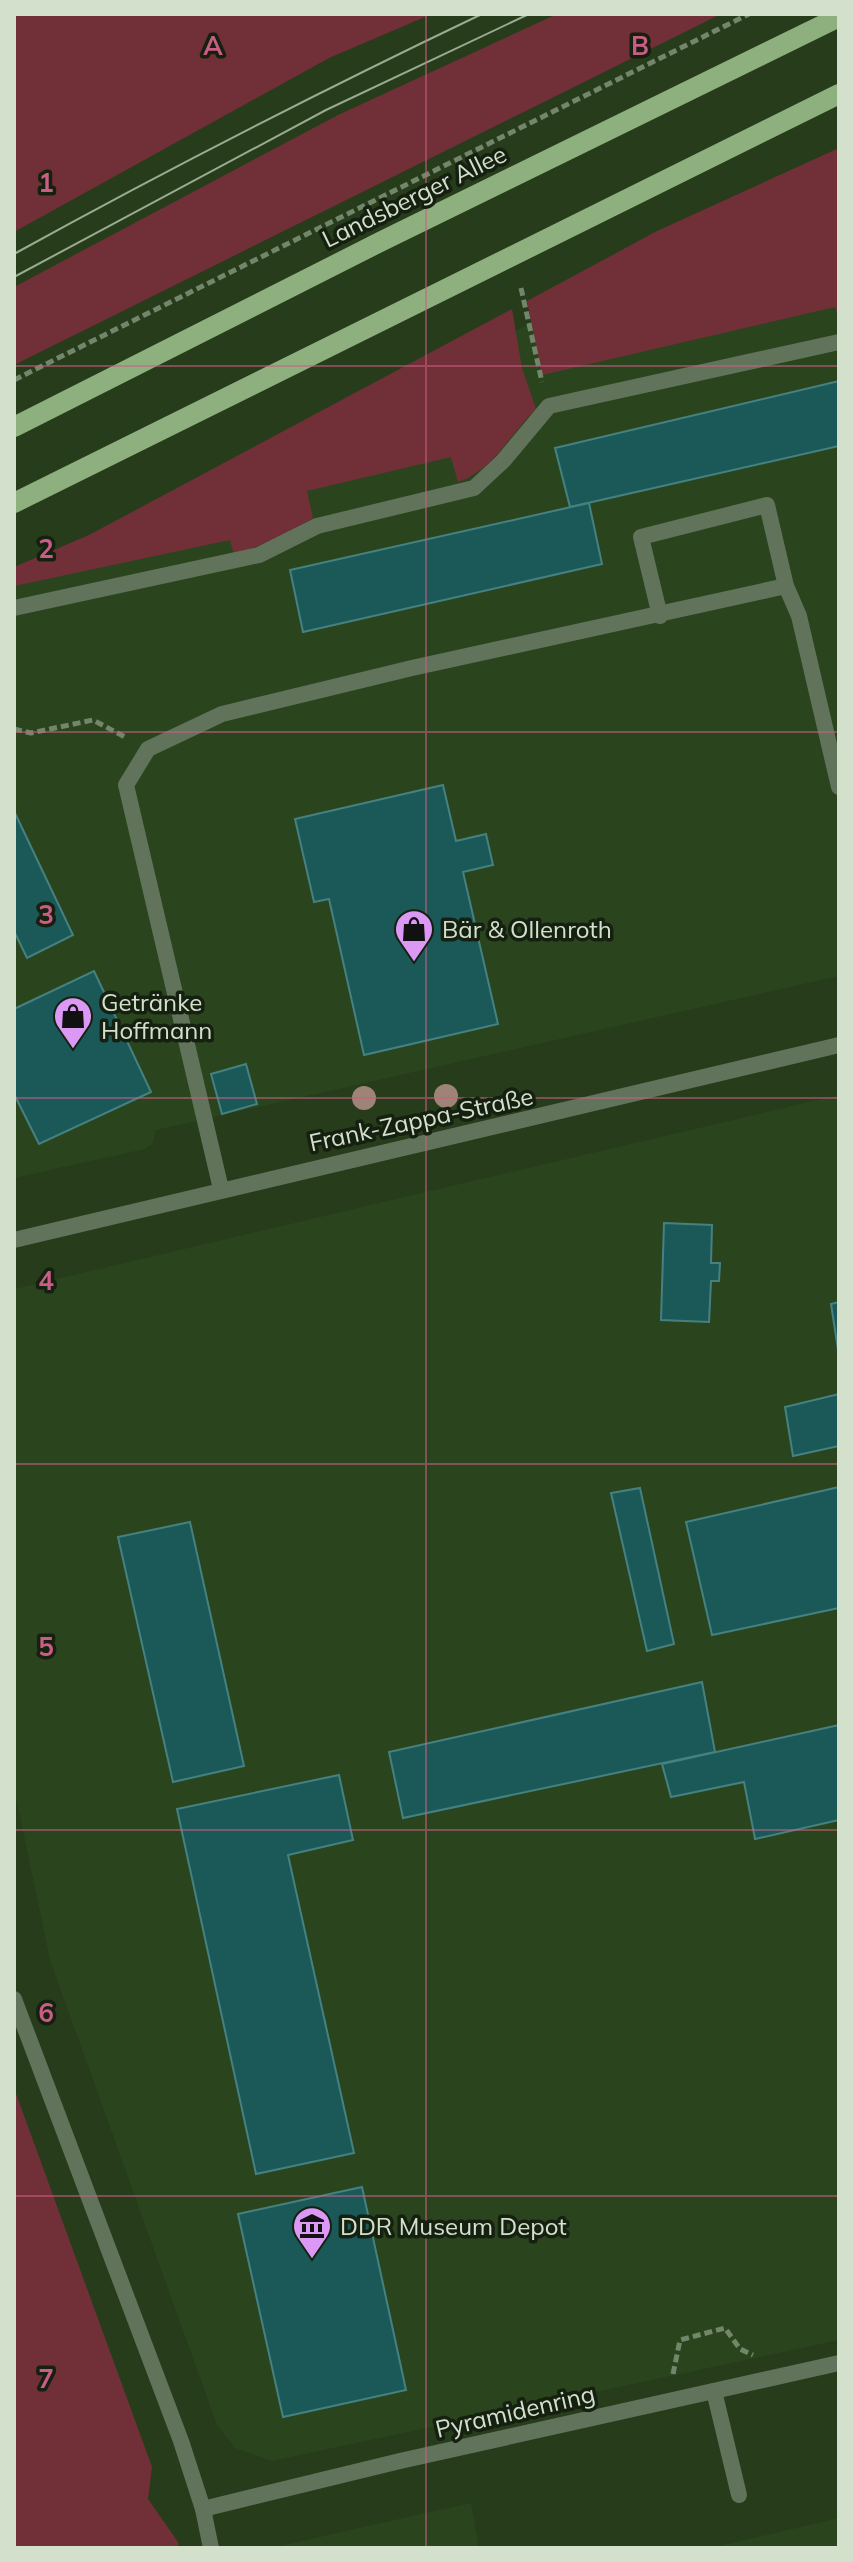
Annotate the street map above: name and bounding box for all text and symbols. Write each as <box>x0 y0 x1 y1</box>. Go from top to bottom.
text: A <box>203 29 223 62</box>
text: B <box>631 29 649 62</box>
street label: Landsberger Allee <box>317 138 511 254</box>
text: 1 <box>38 166 54 199</box>
text: 2 <box>38 532 54 565</box>
text: 3 <box>38 898 54 931</box>
shop icon: Bär & Ollenroth <box>393 908 435 963</box>
place label: Bär & Ollenroth <box>442 914 612 944</box>
place label: Getränke Hoffmann <box>101 987 212 1045</box>
shop icon: Getränke Hoffmann <box>52 995 94 1050</box>
street label: Frank-Zappa-Straße <box>306 1081 536 1157</box>
text: 4 <box>38 1264 54 1297</box>
text: 5 <box>38 1630 54 1663</box>
text: 6 <box>38 1996 54 2029</box>
museum icon: DDR Museum Depot <box>291 2205 333 2260</box>
place label: DDR Museum Depot <box>340 2211 567 2241</box>
text: 7 <box>38 2362 54 2395</box>
street label: Pyramidenring <box>432 2378 598 2444</box>

